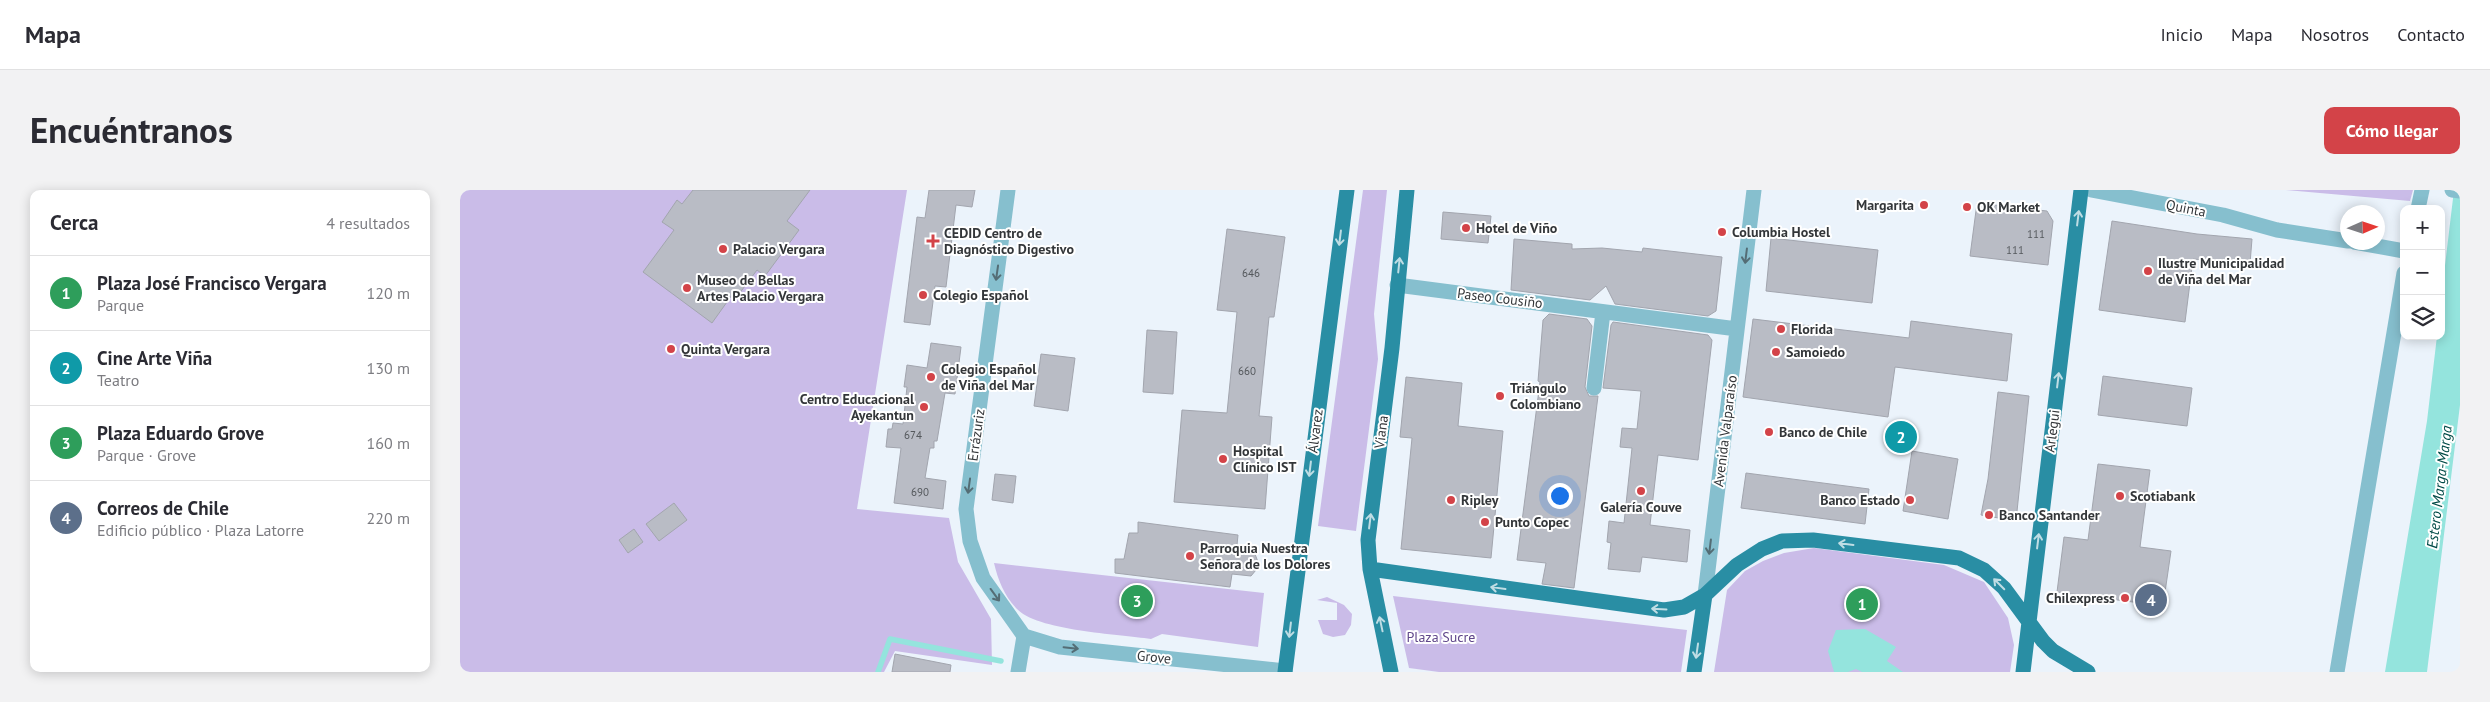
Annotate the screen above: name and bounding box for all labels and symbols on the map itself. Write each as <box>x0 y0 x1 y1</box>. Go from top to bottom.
street label: Quinta <box>2165 195 2208 221</box>
place label: Margarita <box>1856 196 1914 214</box>
place label: OK Market <box>1977 198 2040 216</box>
marker: Margarita <box>1918 199 1930 211</box>
marker: OK Market <box>1961 201 1973 213</box>
north arrow <box>2340 205 2385 250</box>
one-way arrow <box>2073 211 2083 227</box>
place label: Hotel de Viño <box>1476 219 1558 237</box>
marker: Hotel de Viño <box>1460 222 1472 234</box>
place label: Columbia Hostel <box>1732 223 1831 241</box>
place label: CEDID Centro de Diagnóstico Digestivo <box>944 224 1074 258</box>
marker: Columbia Hostel <box>1716 226 1728 238</box>
house number: 111 <box>2027 227 2045 241</box>
one-way arrow <box>1335 230 1345 246</box>
marker: CEDID Centro de Diagnóstico Digestivo <box>926 234 940 248</box>
place label: Palacio Vergara <box>733 240 825 258</box>
marker: Palacio Vergara <box>717 243 729 255</box>
house number: 111 <box>2006 243 2024 257</box>
one-way arrow <box>1741 247 1751 263</box>
place label: Ilustre Municipalidad de Viña del Mar <box>2158 254 2284 288</box>
one-way arrow <box>1394 257 1404 273</box>
one-way arrow <box>992 265 1002 281</box>
marker: Ilustre Municipalidad de Viña del Mar <box>2142 265 2154 277</box>
house number: 646 <box>1242 266 1260 280</box>
place label: Museo de Bellas Artes Palacio Vergara <box>697 271 824 305</box>
marker: Museo de Bellas Artes Palacio Vergara <box>681 282 693 294</box>
street label: Paseo Cousiño <box>1456 284 1544 312</box>
place label: Colegio Español <box>933 286 1029 304</box>
marker: Colegio Español <box>917 289 929 301</box>
place label: Florida <box>1791 320 1833 338</box>
marker: Florida <box>1775 323 1787 335</box>
place label: Quinta Vergara <box>681 340 770 358</box>
marker: Quinta Vergara <box>665 343 677 355</box>
place label: Samoiedo <box>1786 343 1846 361</box>
marker: Samoiedo <box>1770 346 1782 358</box>
place label: Colegio Español de Viña del Mar <box>941 360 1037 394</box>
house number: 660 <box>1238 364 1256 378</box>
marker: Colegio Español de Viña del Mar <box>925 371 937 383</box>
one-way arrow <box>2053 372 2063 388</box>
street label: Avenida Valparaíso <box>1709 374 1741 488</box>
place label: Triángulo Colombiano <box>1510 379 1582 413</box>
place label: Centro Educacional Ayekantun <box>800 390 915 424</box>
marker: Triángulo Colombiano <box>1494 390 1506 402</box>
marker: Centro Educacional Ayekantun <box>918 401 930 413</box>
street label: Errázuriz <box>963 408 989 462</box>
street label: Álvarez <box>1303 408 1327 454</box>
street label: Arlegui <box>2040 409 2064 453</box>
street label: Viana <box>1370 414 1392 451</box>
pin: 2 <box>1885 418 1917 456</box>
place label: Banco de Chile <box>1779 423 1867 441</box>
water label: Estero Marga-Marga <box>2422 424 2456 549</box>
marker: Banco de Chile <box>1763 426 1775 438</box>
house number: 674 <box>904 428 922 442</box>
place label: Hospital Clínico IST <box>1233 442 1296 476</box>
marker: Hospital Clínico IST <box>1217 453 1229 465</box>
one-way arrow <box>1305 461 1315 477</box>
one-way arrow <box>964 478 974 494</box>
your location <box>1547 483 1573 509</box>
house number: 690 <box>911 485 929 499</box>
marker: Galería Couve <box>1635 485 1647 497</box>
place label: Scotiabank <box>2130 487 2195 505</box>
marker: Scotiabank <box>2114 490 2126 502</box>
place label: Ripley <box>1461 491 1499 509</box>
place label: Banco Estado <box>1820 491 1900 509</box>
marker: Ripley <box>1445 494 1457 506</box>
marker: Banco Estado <box>1904 494 1916 506</box>
place label: Galería Couve <box>1600 498 1682 516</box>
place label: Banco Santander <box>1999 506 2100 524</box>
marker: Banco Santander <box>1983 509 1995 521</box>
one-way arrow <box>1365 513 1375 529</box>
place label: Punto Copec <box>1495 513 1569 531</box>
marker: Punto Copec <box>1479 516 1491 528</box>
one-way arrow <box>2033 534 2043 550</box>
one-way arrow <box>1705 538 1715 554</box>
place label: Parroquia Nuestra Señora de los Dolores <box>1200 539 1331 573</box>
one-way arrow <box>1839 539 1855 549</box>
marker: Parroquia Nuestra Señora de los Dolores <box>1184 550 1196 562</box>
one-way arrow <box>1993 578 2005 591</box>
pin: 4 <box>2135 581 2167 619</box>
pin: 3 <box>1121 582 1153 620</box>
one-way arrow <box>1491 583 1507 593</box>
pin: 1 <box>1846 585 1878 623</box>
one-way arrow <box>990 588 1000 602</box>
place label: Chilexpress <box>2046 589 2115 607</box>
marker: Chilexpress <box>2119 592 2131 604</box>
one-way arrow <box>1652 604 1668 614</box>
one-way arrow <box>1376 617 1385 633</box>
one-way arrow <box>1285 622 1295 638</box>
park label: Plaza Sucre <box>1407 628 1475 646</box>
one-way arrow <box>1692 642 1702 658</box>
one-way arrow <box>1062 644 1078 653</box>
street label: Grove <box>1136 646 1172 668</box>

